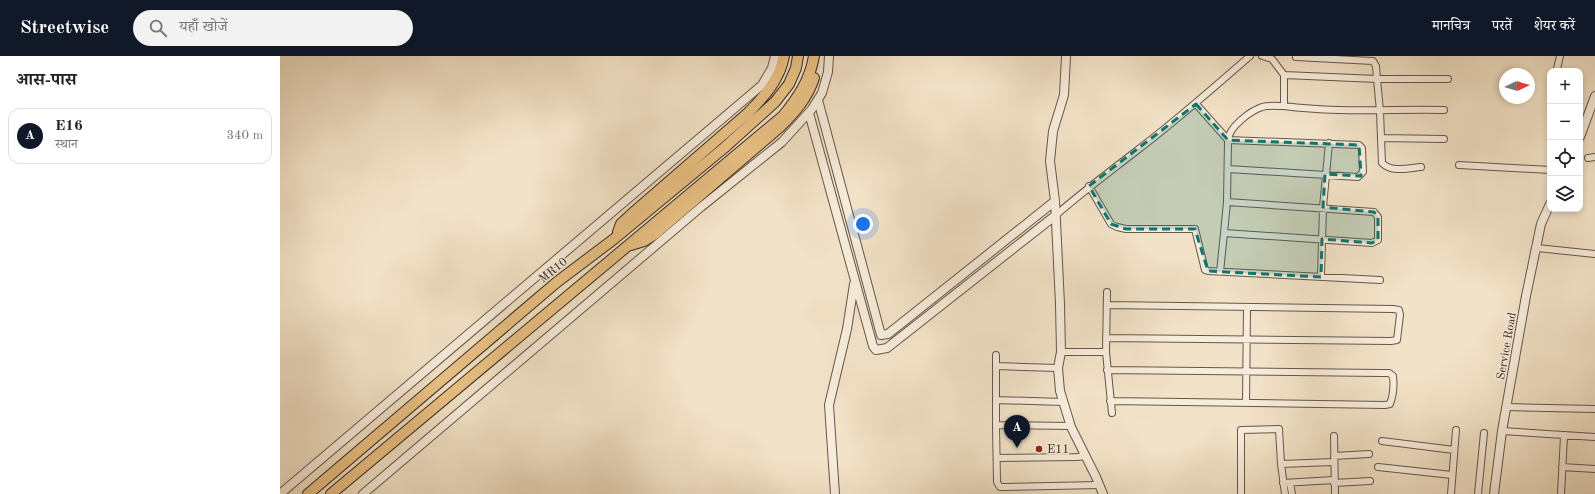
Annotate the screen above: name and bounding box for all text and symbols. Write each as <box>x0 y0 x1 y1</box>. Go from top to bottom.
search box <box>133 10 413 46</box>
icon: search <box>147 17 169 39</box>
text: Streetwise <box>20 19 109 38</box>
text: मानचित्र <box>1432 19 1470 33</box>
text: परतें <box>1492 19 1512 33</box>
text: शेयर करें <box>1534 19 1575 33</box>
text: यहाँ खोजें <box>179 20 227 35</box>
north arrow <box>1499 68 1535 104</box>
map controls <box>1547 68 1583 212</box>
button: + <box>1547 68 1583 104</box>
text: आस-पास <box>16 72 76 89</box>
button: − <box>1547 104 1583 140</box>
text: E16 <box>55 119 83 134</box>
text: A <box>25 129 35 142</box>
text: 340 m <box>226 129 263 142</box>
text: स्थान <box>55 138 78 151</box>
button: locate <box>1547 140 1583 176</box>
button: layers <box>1547 176 1583 212</box>
your location <box>853 214 873 234</box>
street label: MR10 <box>537 256 570 286</box>
street label: Service Road <box>1495 311 1519 381</box>
pin: A <box>1004 415 1030 448</box>
marker: E11 <box>1034 444 1044 454</box>
place label: E11 <box>1047 444 1069 456</box>

